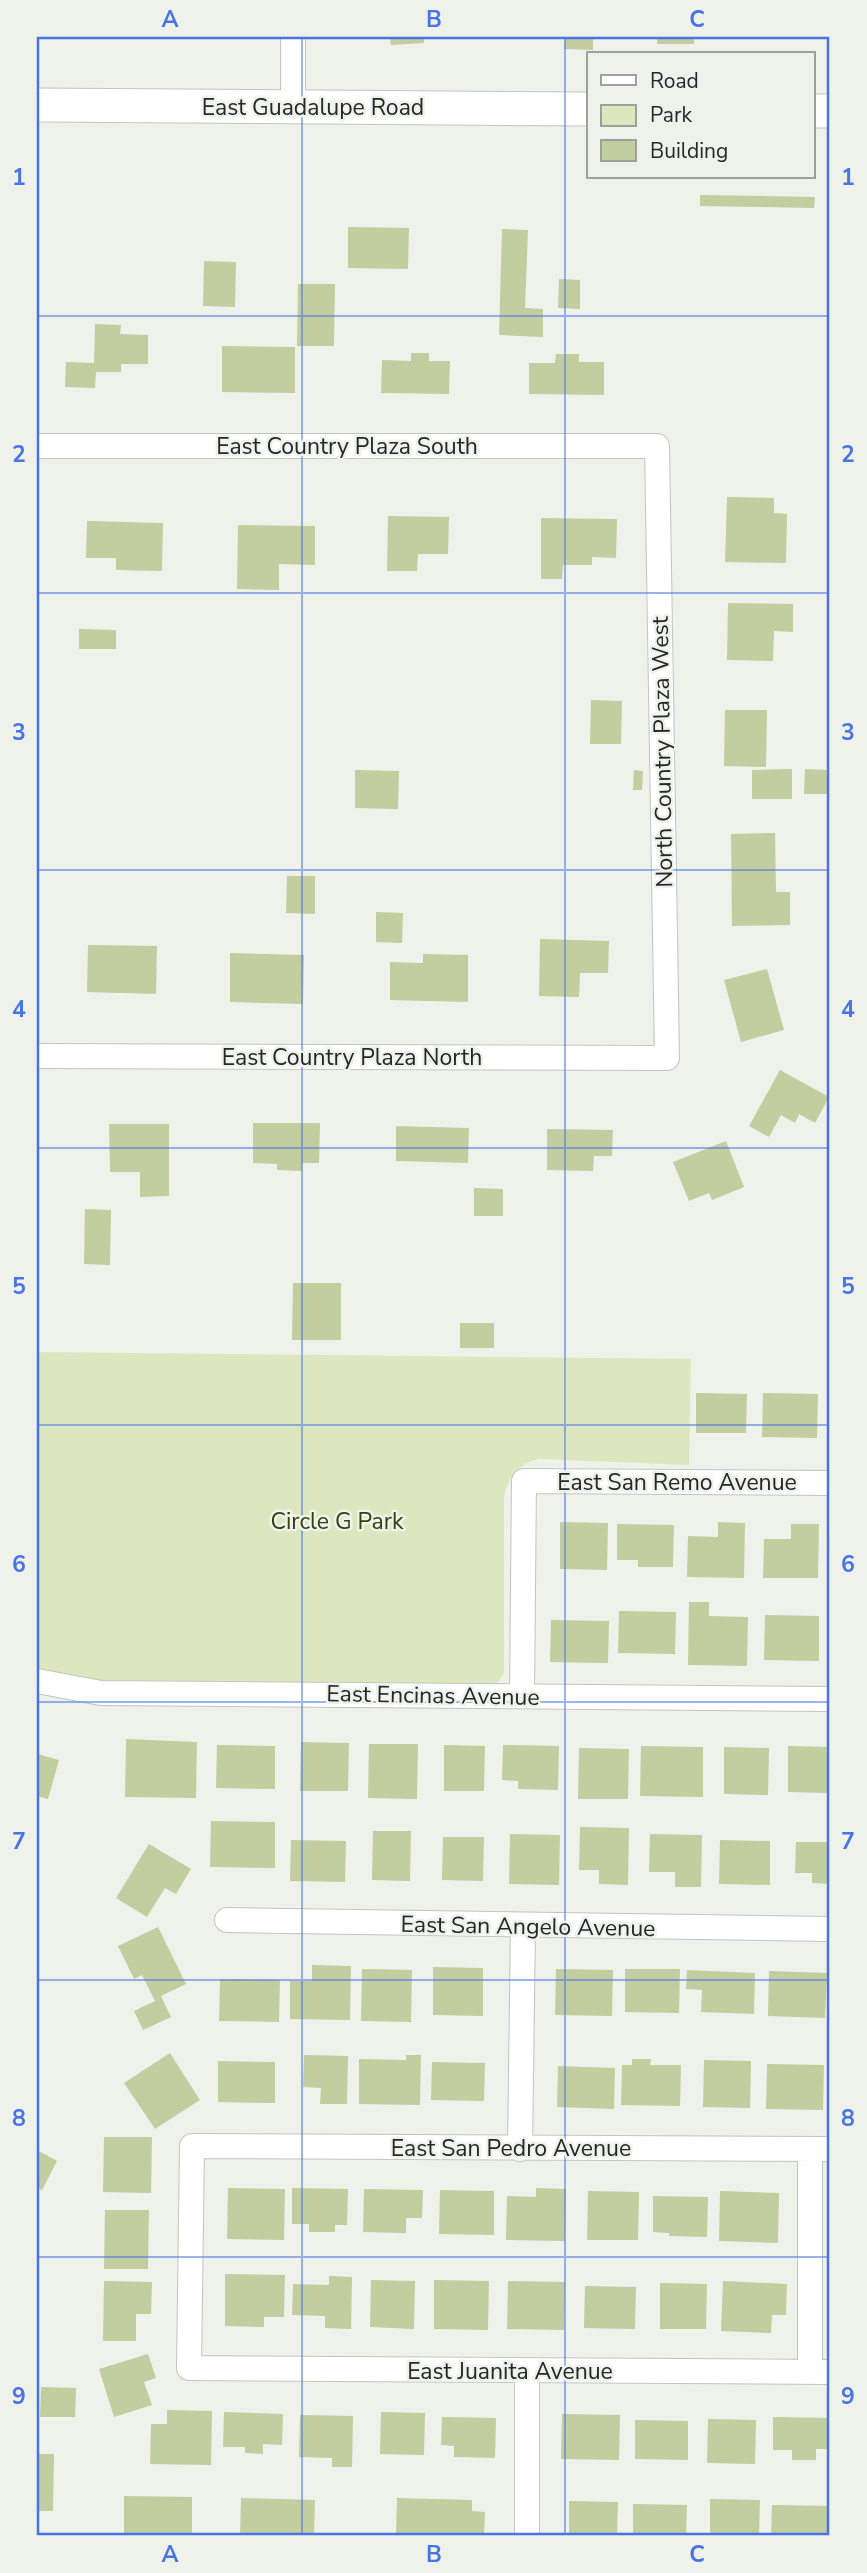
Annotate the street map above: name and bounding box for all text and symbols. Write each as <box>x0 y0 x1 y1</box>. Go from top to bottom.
text: A <box>161 4 179 35</box>
text: B <box>426 4 442 35</box>
text: C <box>689 4 705 35</box>
legend <box>587 52 814 178</box>
text: Road <box>650 67 699 95</box>
street label: East Guadalupe Road <box>202 92 424 123</box>
text: Park <box>650 101 692 129</box>
text: Building <box>650 137 728 165</box>
text: 1 <box>12 162 26 193</box>
text: 1 <box>841 162 855 193</box>
street label: East Country Plaza South <box>216 431 478 462</box>
text: 2 <box>12 439 26 470</box>
text: 2 <box>841 439 855 470</box>
street label: North Country Plaza West <box>645 615 680 888</box>
text: 3 <box>12 717 26 748</box>
text: 3 <box>841 717 855 748</box>
text: 4 <box>12 994 26 1025</box>
text: 4 <box>841 994 855 1025</box>
street label: East Country Plaza North <box>222 1042 482 1073</box>
text: 5 <box>12 1271 26 1302</box>
text: 5 <box>841 1271 855 1302</box>
street label: East San Remo Avenue <box>557 1467 797 1498</box>
park label: Circle G Park <box>271 1506 404 1537</box>
text: 6 <box>12 1549 26 1580</box>
text: 6 <box>841 1549 855 1580</box>
street label: East Encinas Avenue <box>326 1678 540 1713</box>
text: 7 <box>12 1826 26 1857</box>
text: 7 <box>841 1826 855 1857</box>
street label: East San Angelo Avenue <box>400 1909 656 1944</box>
text: 8 <box>12 2103 26 2134</box>
text: 8 <box>841 2103 855 2134</box>
street label: East San Pedro Avenue <box>391 2133 631 2164</box>
street label: East Juanita Avenue <box>407 2356 613 2387</box>
text: 9 <box>12 2381 26 2412</box>
text: 9 <box>841 2381 855 2412</box>
text: A <box>161 2539 179 2570</box>
text: B <box>426 2539 442 2570</box>
text: C <box>689 2539 705 2570</box>

